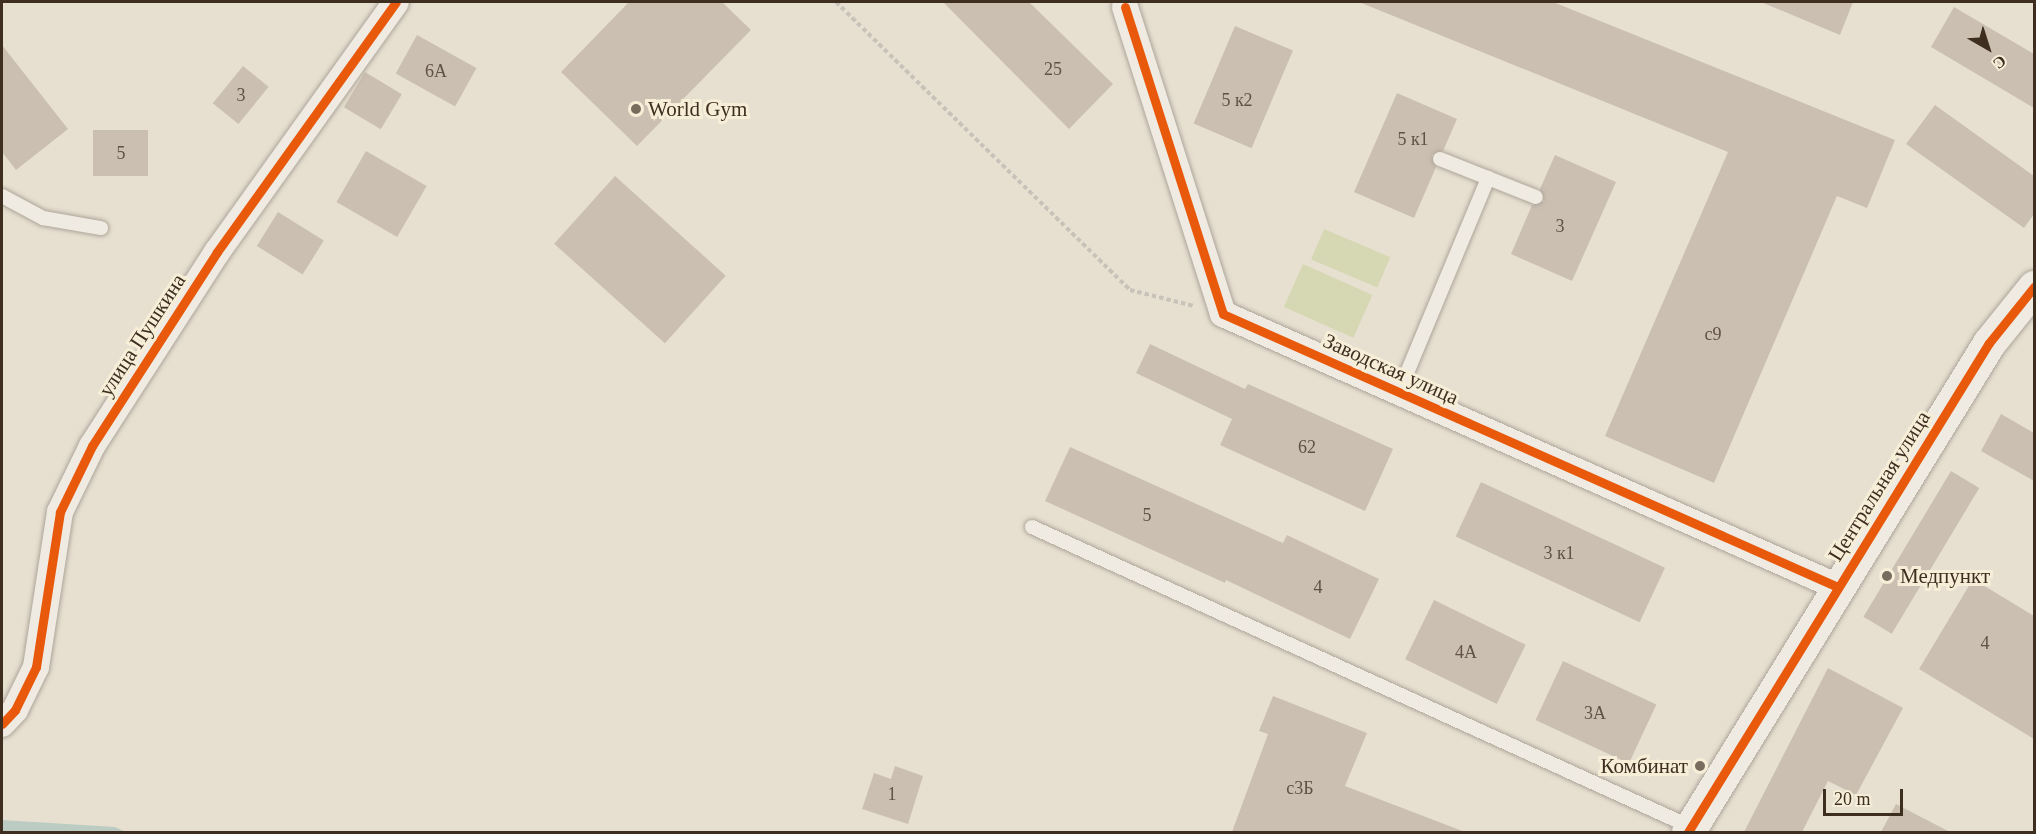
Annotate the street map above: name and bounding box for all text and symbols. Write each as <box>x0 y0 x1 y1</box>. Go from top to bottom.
north arrow <box>1958 18 2018 78</box>
text: С <box>1990 52 2009 73</box>
house number: 25 <box>1044 58 1062 80</box>
house number: 6А <box>425 60 447 82</box>
house number: 3 <box>236 84 246 106</box>
house number: 5 к2 <box>1221 89 1253 111</box>
place label: World Gym <box>648 96 747 122</box>
marker: World Gym <box>629 102 643 116</box>
house number: 5 к1 <box>1397 128 1429 150</box>
house number: 5 <box>116 142 126 164</box>
house number: 3 <box>1556 215 1564 237</box>
street label: улица Пушкина <box>93 269 191 401</box>
house number: с9 <box>1705 323 1721 345</box>
street label: Заводская улица <box>1319 328 1463 410</box>
street label: Центральная улица <box>1823 406 1935 566</box>
house number: 62 <box>1298 436 1316 458</box>
house number: 5 <box>1142 504 1152 526</box>
house number: 3 к1 <box>1543 542 1575 564</box>
place label: Медпункт <box>1900 563 1990 589</box>
marker: Медпункт <box>1878 567 1896 585</box>
house number: 4 <box>1314 576 1322 598</box>
house number: 4 <box>1980 632 1990 654</box>
house number: 4А <box>1455 641 1477 663</box>
house number: 3А <box>1584 702 1606 724</box>
place label: Комбинат <box>1601 753 1688 779</box>
marker: Комбинат <box>1693 759 1707 773</box>
house number: с3Б <box>1286 777 1314 799</box>
scale bar <box>1826 777 1906 815</box>
house number: 1 <box>888 783 896 805</box>
text: 20 m <box>1834 789 1871 809</box>

